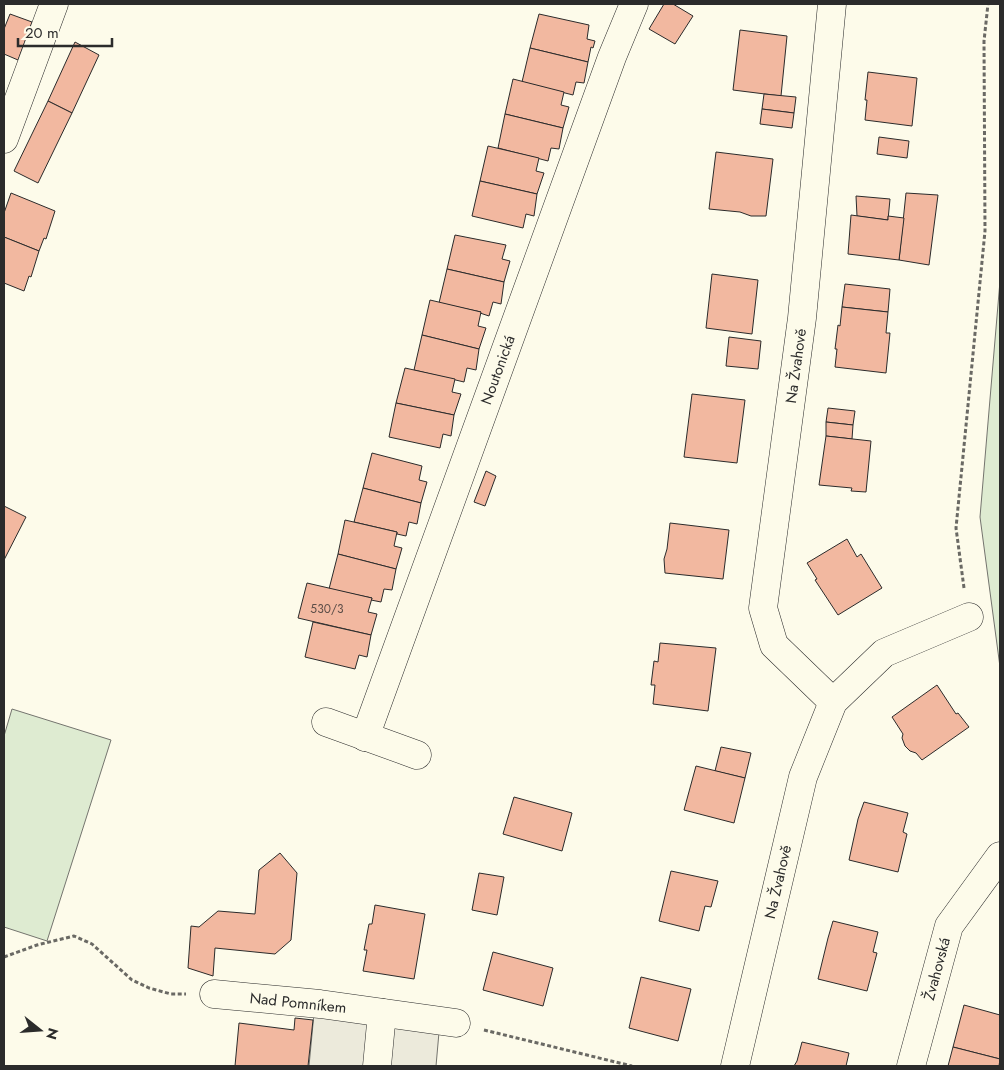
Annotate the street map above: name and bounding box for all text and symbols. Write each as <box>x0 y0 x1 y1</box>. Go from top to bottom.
scale bar <box>18 15 111 47</box>
text: 20 m <box>25 22 59 44</box>
street label: Na Žvahově <box>780 327 812 405</box>
street label: Noutonická <box>475 332 521 408</box>
house number: 530/3 <box>310 600 344 618</box>
street label: Na Žvahově <box>759 843 797 921</box>
street label: Žvahovská <box>918 935 956 1003</box>
street label: Nad Pomníkem <box>249 987 347 1019</box>
north arrow <box>15 1005 65 1055</box>
text: N <box>41 1026 64 1042</box>

